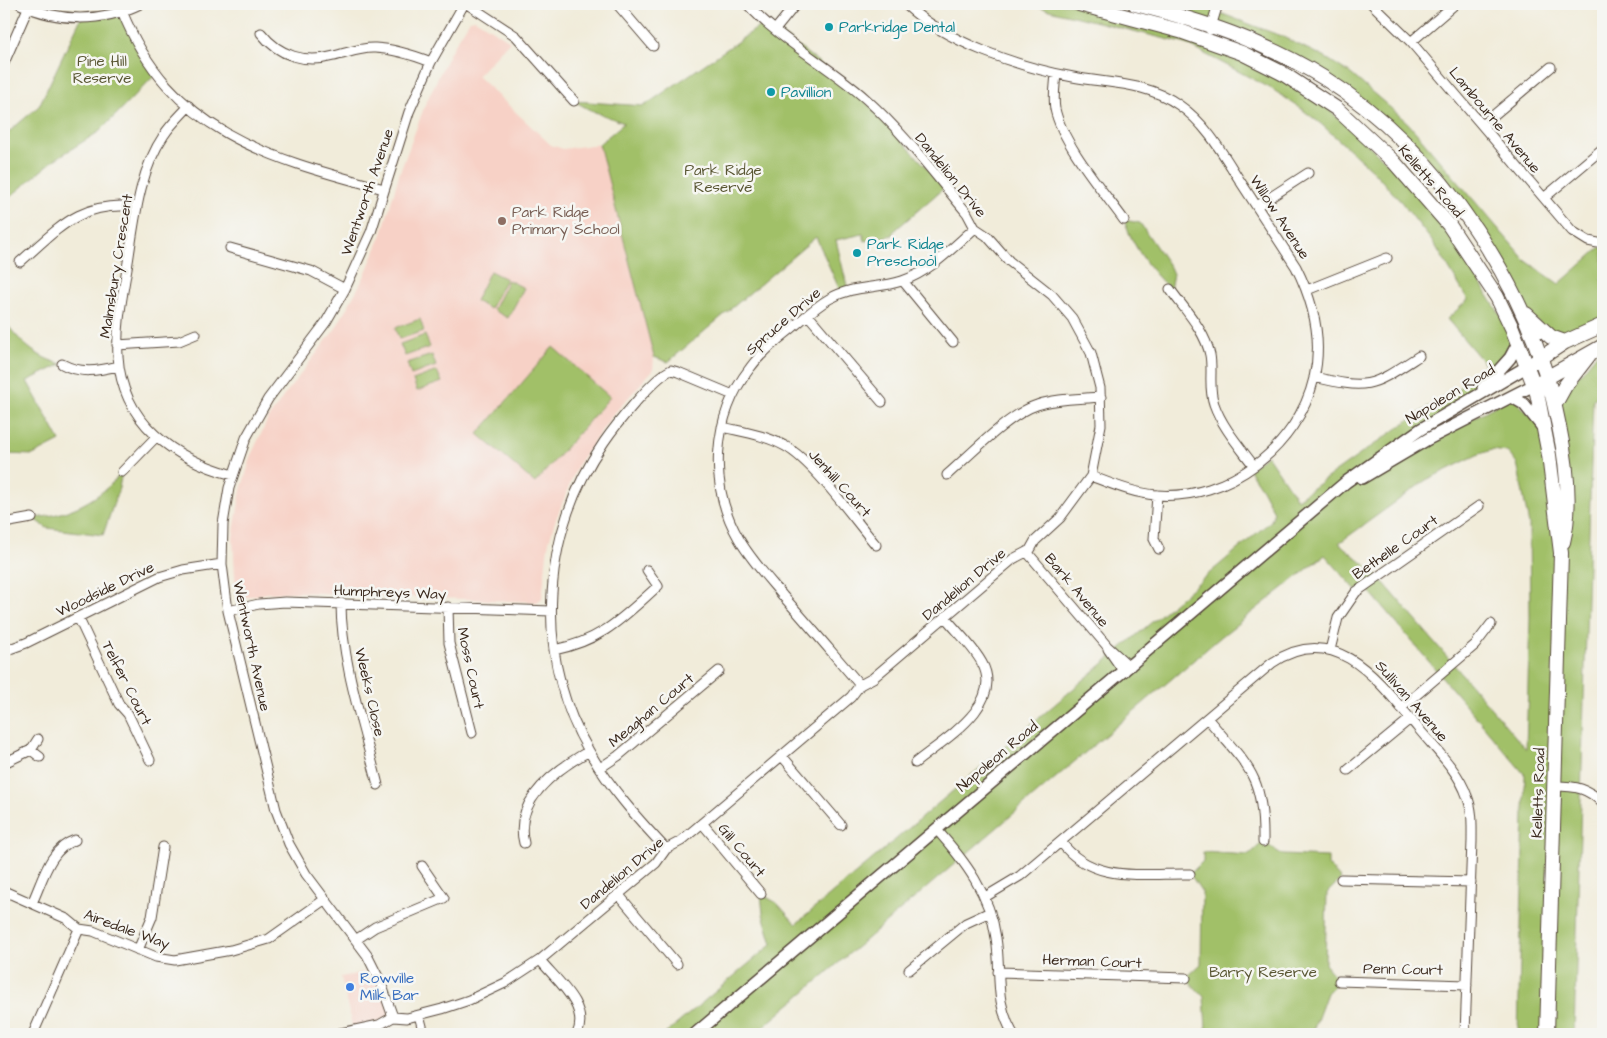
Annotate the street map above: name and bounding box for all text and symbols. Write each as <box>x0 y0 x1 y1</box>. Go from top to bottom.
place label: Parkridge Dental <box>839 17 955 39</box>
marker: Parkridge Dental <box>823 21 835 33</box>
park label: Pine Hill Reserve <box>73 51 131 89</box>
street label: Lambourne Avenue <box>1444 63 1545 178</box>
place label: Pavillion <box>781 82 832 103</box>
marker: Pavillion <box>765 86 777 98</box>
street label: Wentworth Avenue <box>336 126 399 258</box>
street label: Dandelion Drive <box>910 129 991 222</box>
street label: Kelletts Road <box>1393 140 1468 222</box>
park label: Park Ridge Reserve <box>684 160 762 198</box>
street label: Willow Avenue <box>1245 171 1315 263</box>
street label: Malmsbury Crescent <box>95 192 139 340</box>
place label: Park Ridge Primary School <box>512 202 620 241</box>
marker: Park Ridge Primary School <box>496 215 508 227</box>
place label: Park Ridge Preschool <box>867 234 944 272</box>
marker: Park Ridge Preschool <box>851 247 863 259</box>
street label: Spruce Drive <box>741 283 826 360</box>
street label: Napoleon Road <box>1402 359 1499 429</box>
street label: Jenhill Court <box>803 445 876 522</box>
street label: Bethelle Court <box>1348 510 1442 585</box>
street label: Dandelion Drive <box>918 543 1011 626</box>
street label: Bark Avenue <box>1039 549 1114 632</box>
street label: Woodside Drive <box>53 557 158 622</box>
street label: Wentworth Avenue <box>227 579 276 713</box>
street label: Humphreys Way <box>333 580 446 606</box>
street label: Moss Court <box>452 625 489 711</box>
street label: Telfer Court <box>96 637 157 729</box>
street label: Weeks Close <box>349 646 390 738</box>
street label: Sullivan Avenue <box>1370 656 1453 747</box>
street label: Meaghan Court <box>604 668 699 753</box>
street label: Napoleon Road <box>952 716 1043 797</box>
street label: Kelletts Road <box>1526 747 1551 838</box>
street label: Gill Court <box>713 819 770 882</box>
street label: Dandelion Drive <box>576 832 669 915</box>
street label: Airedale Way <box>81 904 173 956</box>
street label: Herman Court <box>1042 949 1142 974</box>
street label: Penn Court <box>1363 958 1443 981</box>
park label: Barry Reserve <box>1209 962 1317 984</box>
place label: Rowville Milk Bar <box>360 968 419 1006</box>
marker: Rowville Milk Bar <box>344 981 356 993</box>

